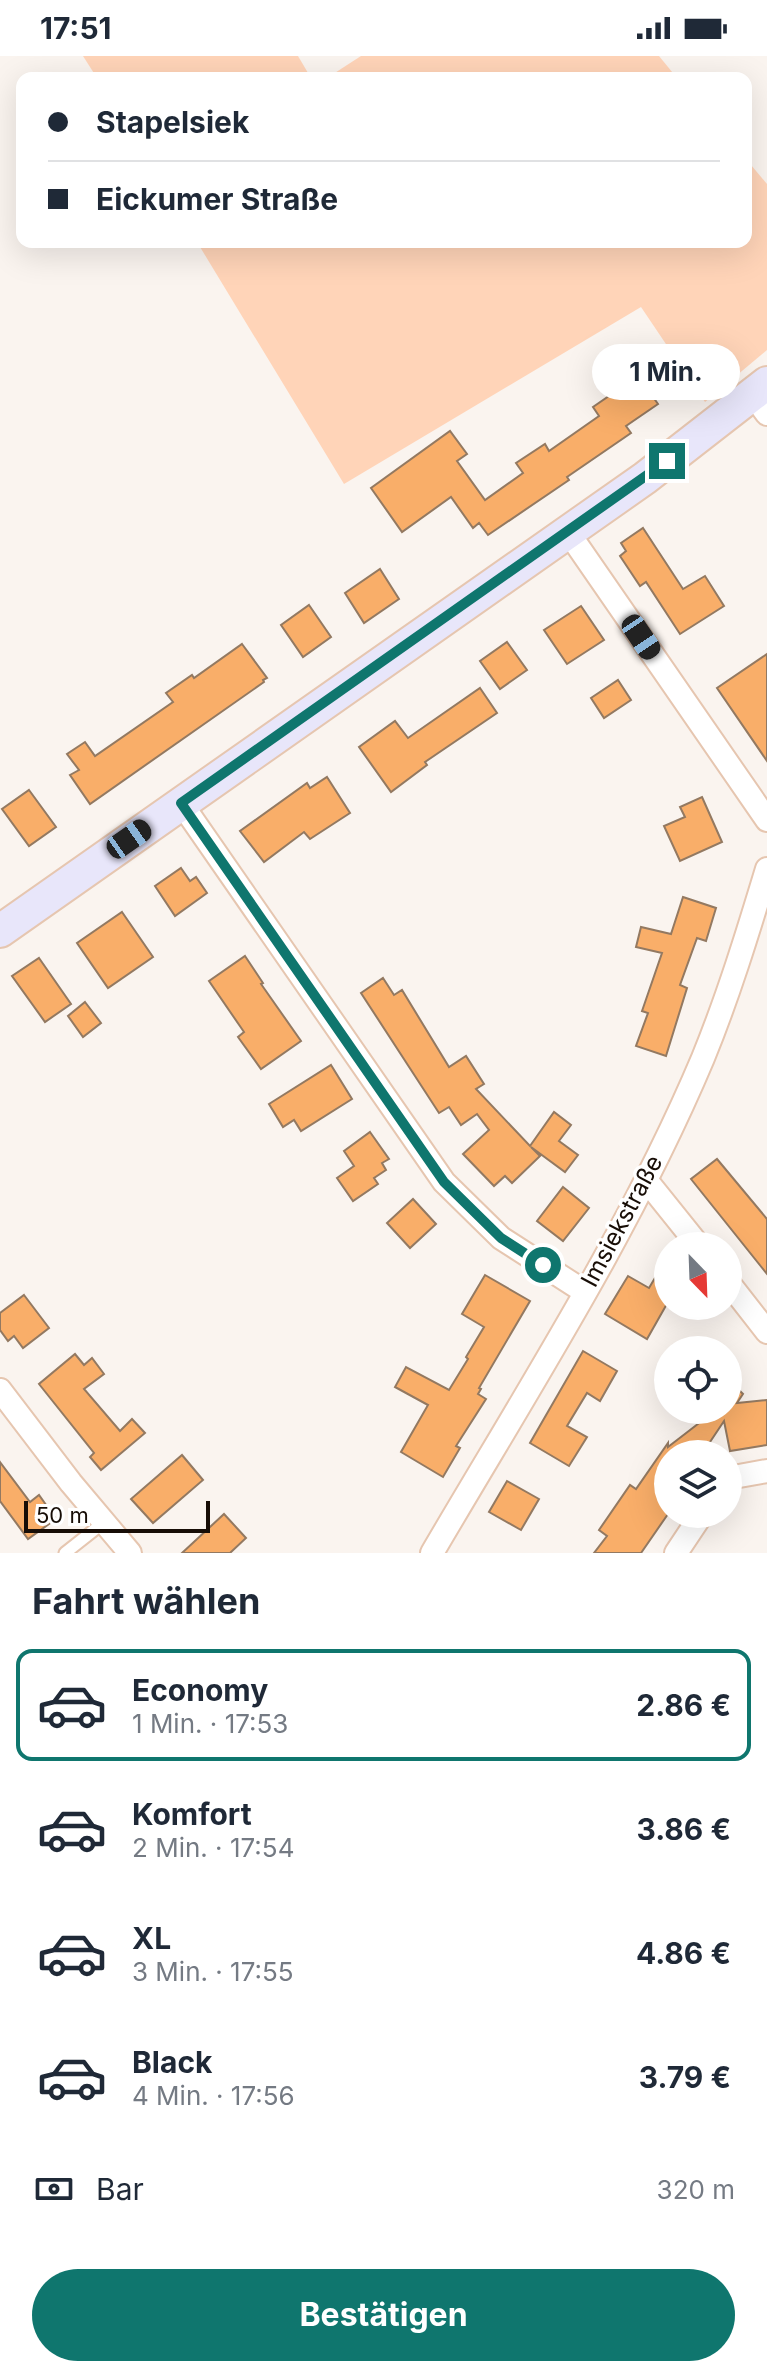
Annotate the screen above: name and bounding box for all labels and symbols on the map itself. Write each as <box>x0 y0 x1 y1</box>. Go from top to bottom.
callout: 1 Min. <box>593 345 741 401</box>
route end <box>649 443 685 479</box>
car <box>618 610 664 664</box>
car <box>102 815 156 863</box>
street label: Imsiekstraße <box>575 1150 668 1292</box>
north arrow <box>654 1232 742 1320</box>
route start <box>525 1247 561 1283</box>
scale bar <box>24 1497 210 1533</box>

